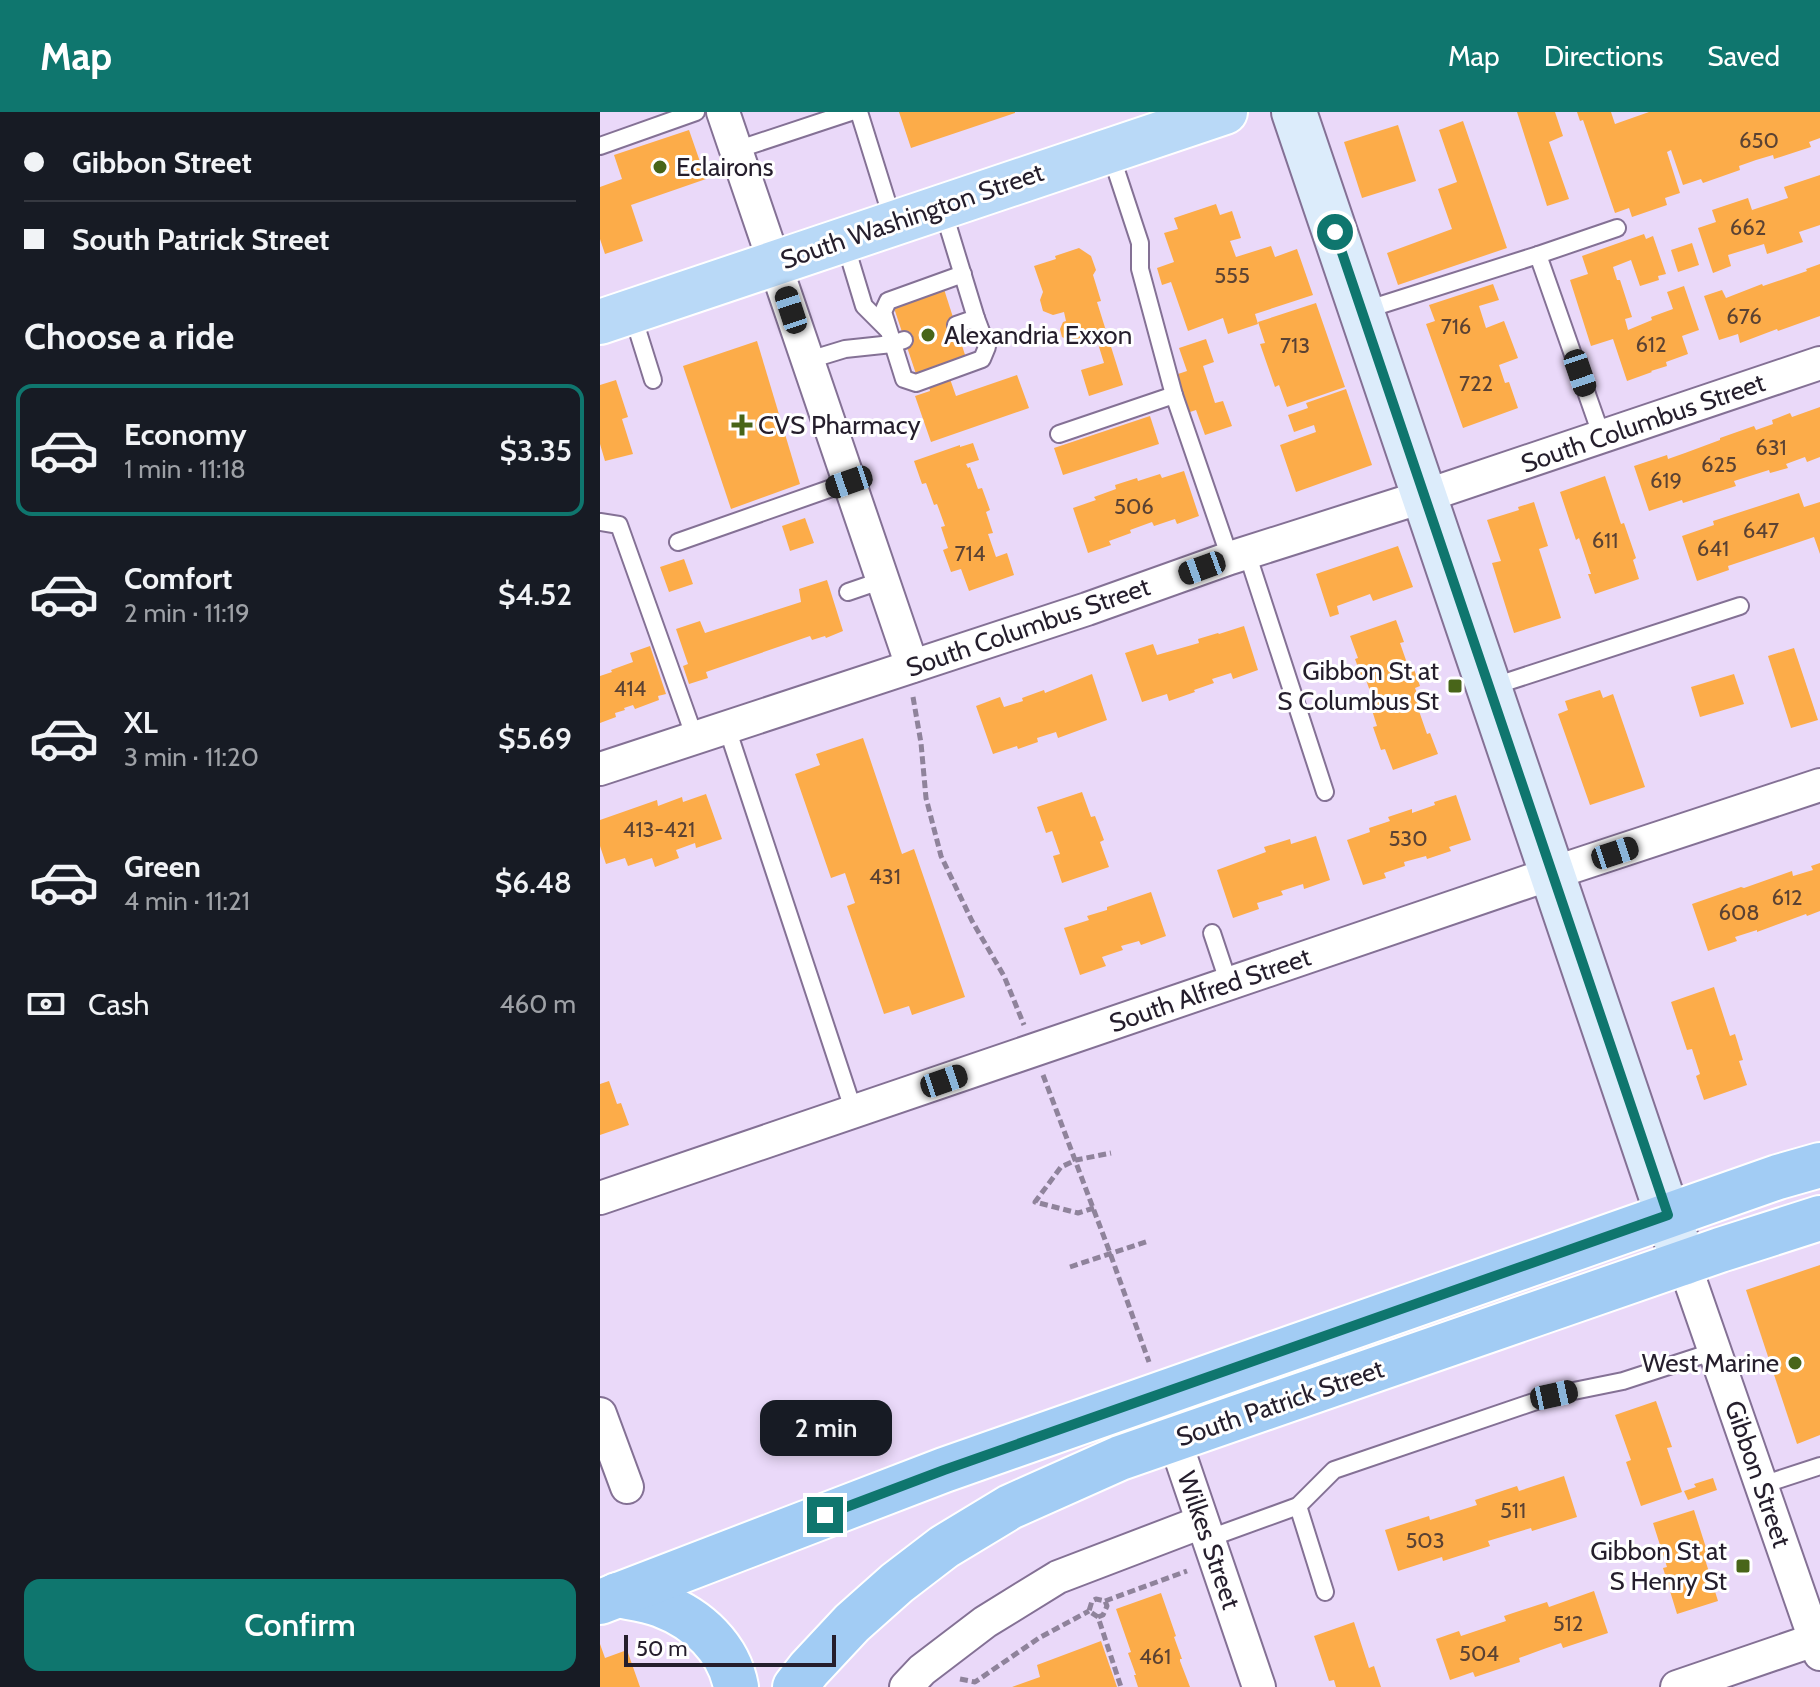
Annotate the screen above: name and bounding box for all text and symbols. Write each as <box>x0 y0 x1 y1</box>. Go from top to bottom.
text: Map <box>40 33 112 80</box>
text: Map <box>1448 39 1500 73</box>
text: Directions <box>1544 39 1663 73</box>
text: Saved <box>1707 39 1780 73</box>
house number: 650 <box>1739 127 1779 154</box>
text: Gibbon Street <box>72 144 252 181</box>
place label: Eclairons <box>676 151 774 183</box>
street label: South Washington Street <box>776 156 1048 276</box>
marker: Eclairons <box>651 158 669 176</box>
route start <box>1317 214 1353 250</box>
house number: 662 <box>1730 214 1766 241</box>
text: South Patrick Street <box>72 221 329 258</box>
house number: 555 <box>1214 262 1250 289</box>
car <box>772 283 810 337</box>
house number: 676 <box>1726 303 1762 330</box>
house number: 716 <box>1441 313 1471 340</box>
text: Choose a ride <box>24 314 234 358</box>
place label: Alexandria Exxon <box>944 319 1132 351</box>
marker: Alexandria Exxon <box>919 326 937 344</box>
house number: 612 <box>1635 331 1667 358</box>
house number: 713 <box>1280 332 1310 359</box>
car <box>1561 346 1599 400</box>
street label: South Columbus Street <box>1517 366 1769 480</box>
house number: 722 <box>1459 370 1493 397</box>
place label: CVS Pharmacy <box>758 409 921 441</box>
icon: car <box>28 414 100 486</box>
text: Economy <box>124 416 247 453</box>
marker: CVS Pharmacy <box>733 416 751 434</box>
text: $3.35 <box>500 432 572 469</box>
house number: 631 <box>1755 434 1787 461</box>
house number: 625 <box>1701 451 1737 478</box>
text: 1 min · 11:18 <box>124 453 246 485</box>
car <box>822 463 876 501</box>
house number: 619 <box>1650 467 1682 494</box>
house number: 506 <box>1114 493 1154 520</box>
house number: 647 <box>1743 517 1779 544</box>
house number: 611 <box>1592 527 1618 554</box>
house number: 641 <box>1697 535 1729 562</box>
house number: 714 <box>955 540 986 567</box>
car <box>1175 549 1229 587</box>
icon: car <box>28 558 100 630</box>
text: Comfort <box>124 560 232 597</box>
street label: South Columbus Street <box>902 570 1154 684</box>
text: $4.52 <box>498 576 572 613</box>
text: 2 min · 11:19 <box>124 597 250 629</box>
place label: Gibbon St at S Columbus St <box>1277 655 1439 717</box>
house number: 414 <box>614 675 647 702</box>
marker: Gibbon St at S Columbus St <box>1446 677 1464 695</box>
icon: car <box>28 702 100 774</box>
text: XL <box>124 704 158 741</box>
text: $5.69 <box>498 720 572 757</box>
text: 3 min · 11:20 <box>124 741 259 773</box>
house number: 413-421 <box>623 816 695 843</box>
house number: 530 <box>1388 825 1428 852</box>
car <box>1588 834 1642 872</box>
icon: car <box>28 846 100 918</box>
text: Green <box>124 848 201 885</box>
house number: 431 <box>869 863 901 890</box>
text: $6.48 <box>495 864 572 901</box>
house number: 612 <box>1771 884 1803 911</box>
text: 4 min · 11:21 <box>124 885 250 917</box>
house number: 608 <box>1718 899 1760 926</box>
street label: South Alfred Street <box>1105 941 1315 1039</box>
icon: cash <box>24 982 68 1026</box>
text: Cash <box>88 986 150 1023</box>
text: 460 m <box>499 988 576 1020</box>
car <box>917 1062 971 1100</box>
place label: West Marine <box>1642 1347 1779 1379</box>
street label: South Patrick Street <box>1172 1352 1388 1453</box>
marker: West Marine <box>1786 1354 1804 1372</box>
car <box>1528 1378 1580 1412</box>
street label: Gibbon Street <box>1718 1396 1798 1552</box>
callout: 2 min <box>759 1399 891 1455</box>
text: 2 min <box>795 1412 857 1444</box>
street label: Wilkes Street <box>1170 1467 1248 1613</box>
route end <box>807 1497 843 1533</box>
house number: 511 <box>1500 1497 1526 1524</box>
house number: 503 <box>1405 1527 1445 1554</box>
place label: Gibbon St at S Henry St <box>1590 1535 1727 1597</box>
marker: Gibbon St at S Henry St <box>1734 1557 1752 1575</box>
button: Confirm <box>24 1579 576 1671</box>
house number: 512 <box>1553 1610 1583 1637</box>
scale bar <box>624 1631 836 1667</box>
text: 50 m <box>636 1635 688 1662</box>
house number: 504 <box>1459 1640 1499 1667</box>
house number: 461 <box>1139 1643 1171 1670</box>

